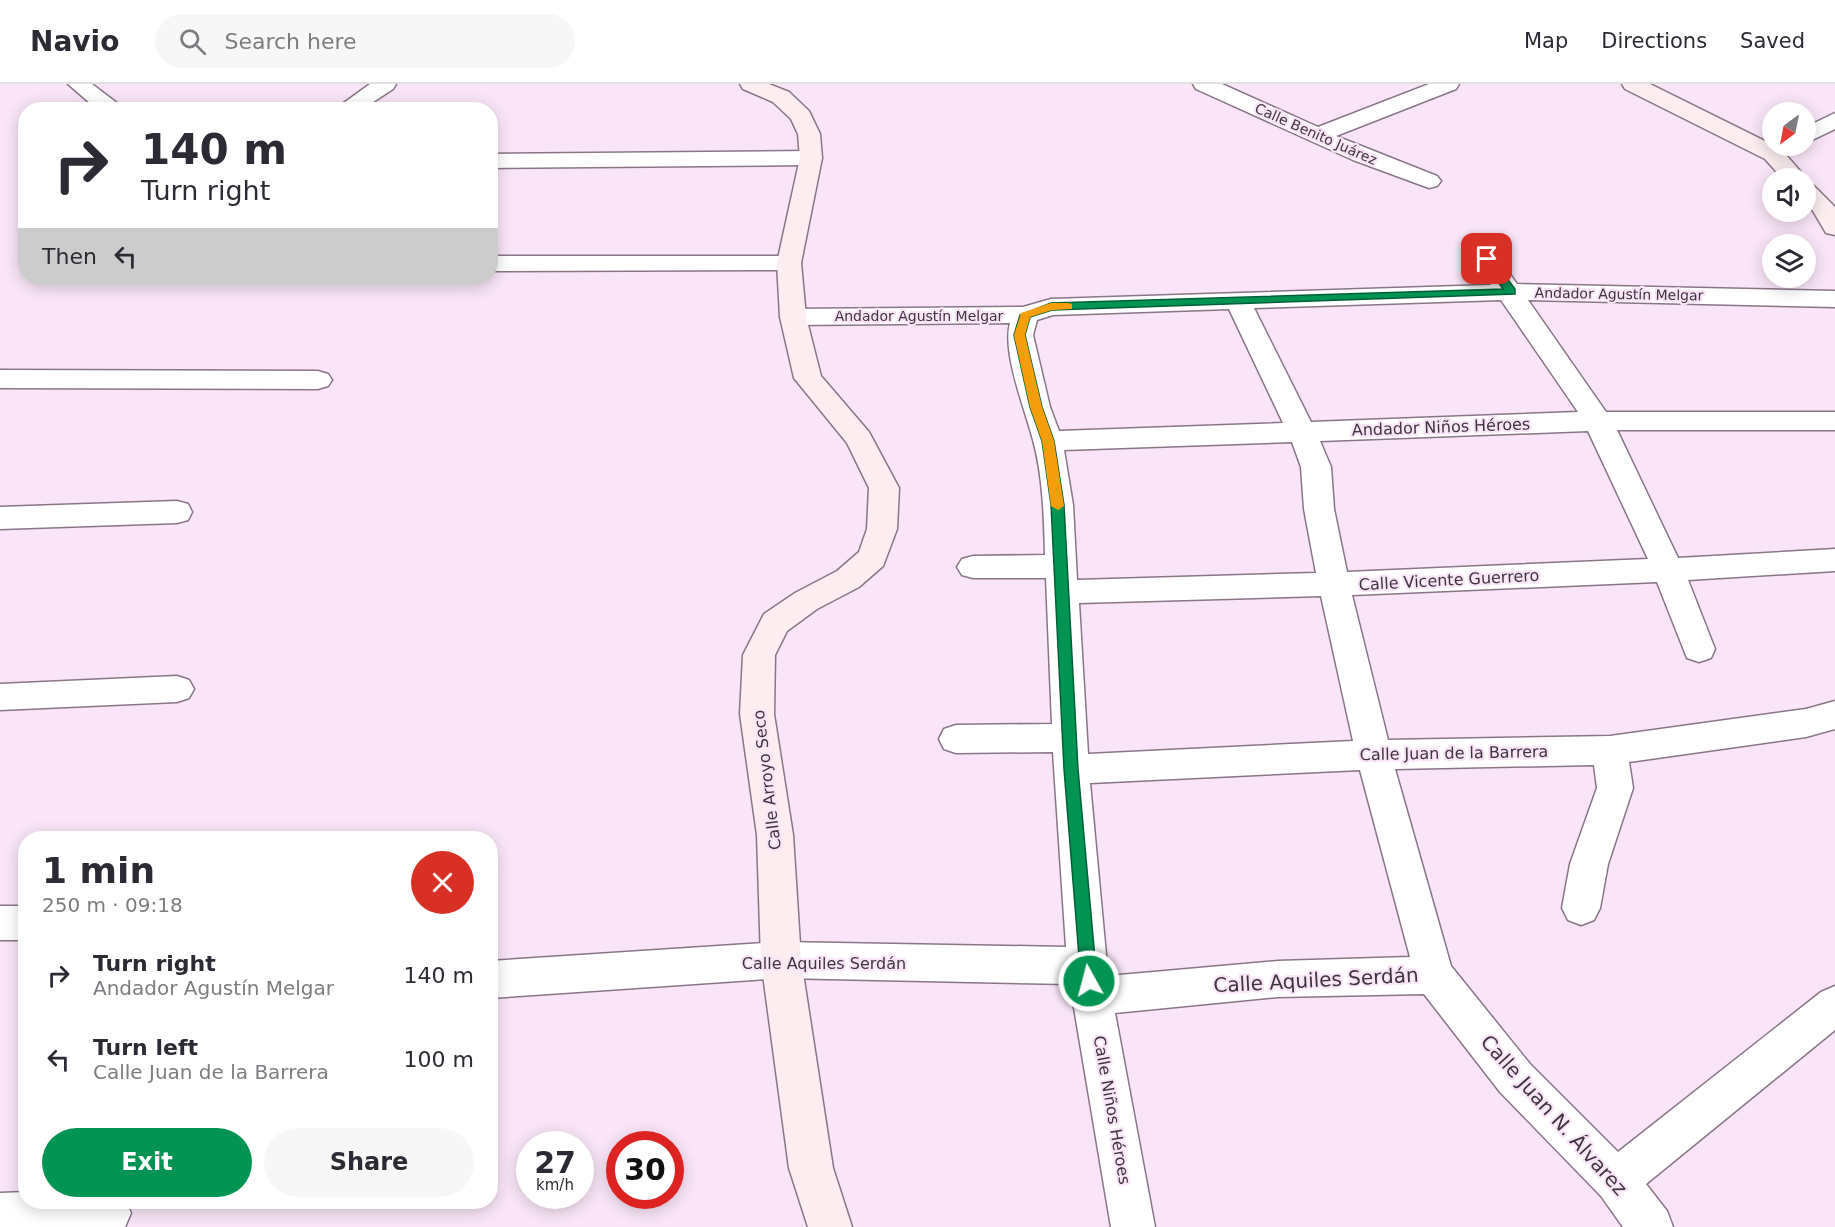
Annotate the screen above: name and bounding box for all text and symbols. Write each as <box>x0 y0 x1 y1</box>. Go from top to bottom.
search box <box>155 14 575 68</box>
text: Navio <box>30 25 119 58</box>
icon: search <box>176 25 209 58</box>
text: Search here <box>224 29 357 54</box>
text: Map <box>1524 29 1568 53</box>
text: Directions <box>1601 29 1707 53</box>
text: Saved <box>1740 29 1805 53</box>
street label: Calle Benito Juárez <box>1253 100 1379 168</box>
north arrow <box>1762 102 1816 156</box>
map controls <box>1762 102 1816 288</box>
text: 140 m <box>141 125 287 174</box>
icon: right <box>42 126 120 204</box>
button: sound <box>1762 168 1816 222</box>
text: Turn right <box>141 175 270 206</box>
pin <box>1461 233 1512 284</box>
button: layers <box>1762 234 1816 288</box>
icon: left <box>109 240 142 273</box>
icon: arrive <box>1470 242 1503 275</box>
text: Then <box>42 244 97 269</box>
street label: Andador Agustín Melgar <box>1535 285 1704 303</box>
street label: Andador Agustín Melgar <box>835 308 1004 324</box>
street label: Andador Niños Héroes <box>1351 414 1531 440</box>
street label: Calle Vicente Guerrero <box>1358 566 1540 594</box>
street label: Calle Arroyo Seco <box>749 709 785 851</box>
street label: Calle Juan de la Barrera <box>1360 742 1548 764</box>
text: 1 min <box>42 850 155 891</box>
button: close <box>411 851 474 914</box>
text: 250 m · 09:18 <box>42 893 183 917</box>
position arrow <box>1057 949 1121 1013</box>
text: Turn right <box>93 951 216 976</box>
street label: Calle Aquiles Serdán <box>742 954 906 973</box>
icon: right <box>42 959 75 992</box>
text: 140 m <box>404 963 474 988</box>
street label: Calle Aquiles Serdán <box>1213 963 1419 997</box>
text: Andador Agustín Melgar <box>93 976 334 1000</box>
street label: Calle Juan N. Álvarez <box>1476 1030 1632 1200</box>
street label: Calle Niños Héroes <box>1090 1034 1134 1186</box>
text: Turn left <box>93 1035 198 1060</box>
icon: left <box>42 1043 75 1076</box>
text: 100 m <box>404 1047 474 1072</box>
text: Calle Juan de la Barrera <box>93 1060 329 1084</box>
button: Exit <box>42 1128 252 1197</box>
button: Share <box>264 1128 474 1197</box>
speed limit sign: 30 <box>606 1131 684 1209</box>
text: 27 <box>534 1145 576 1180</box>
text: km/h <box>536 1176 574 1194</box>

